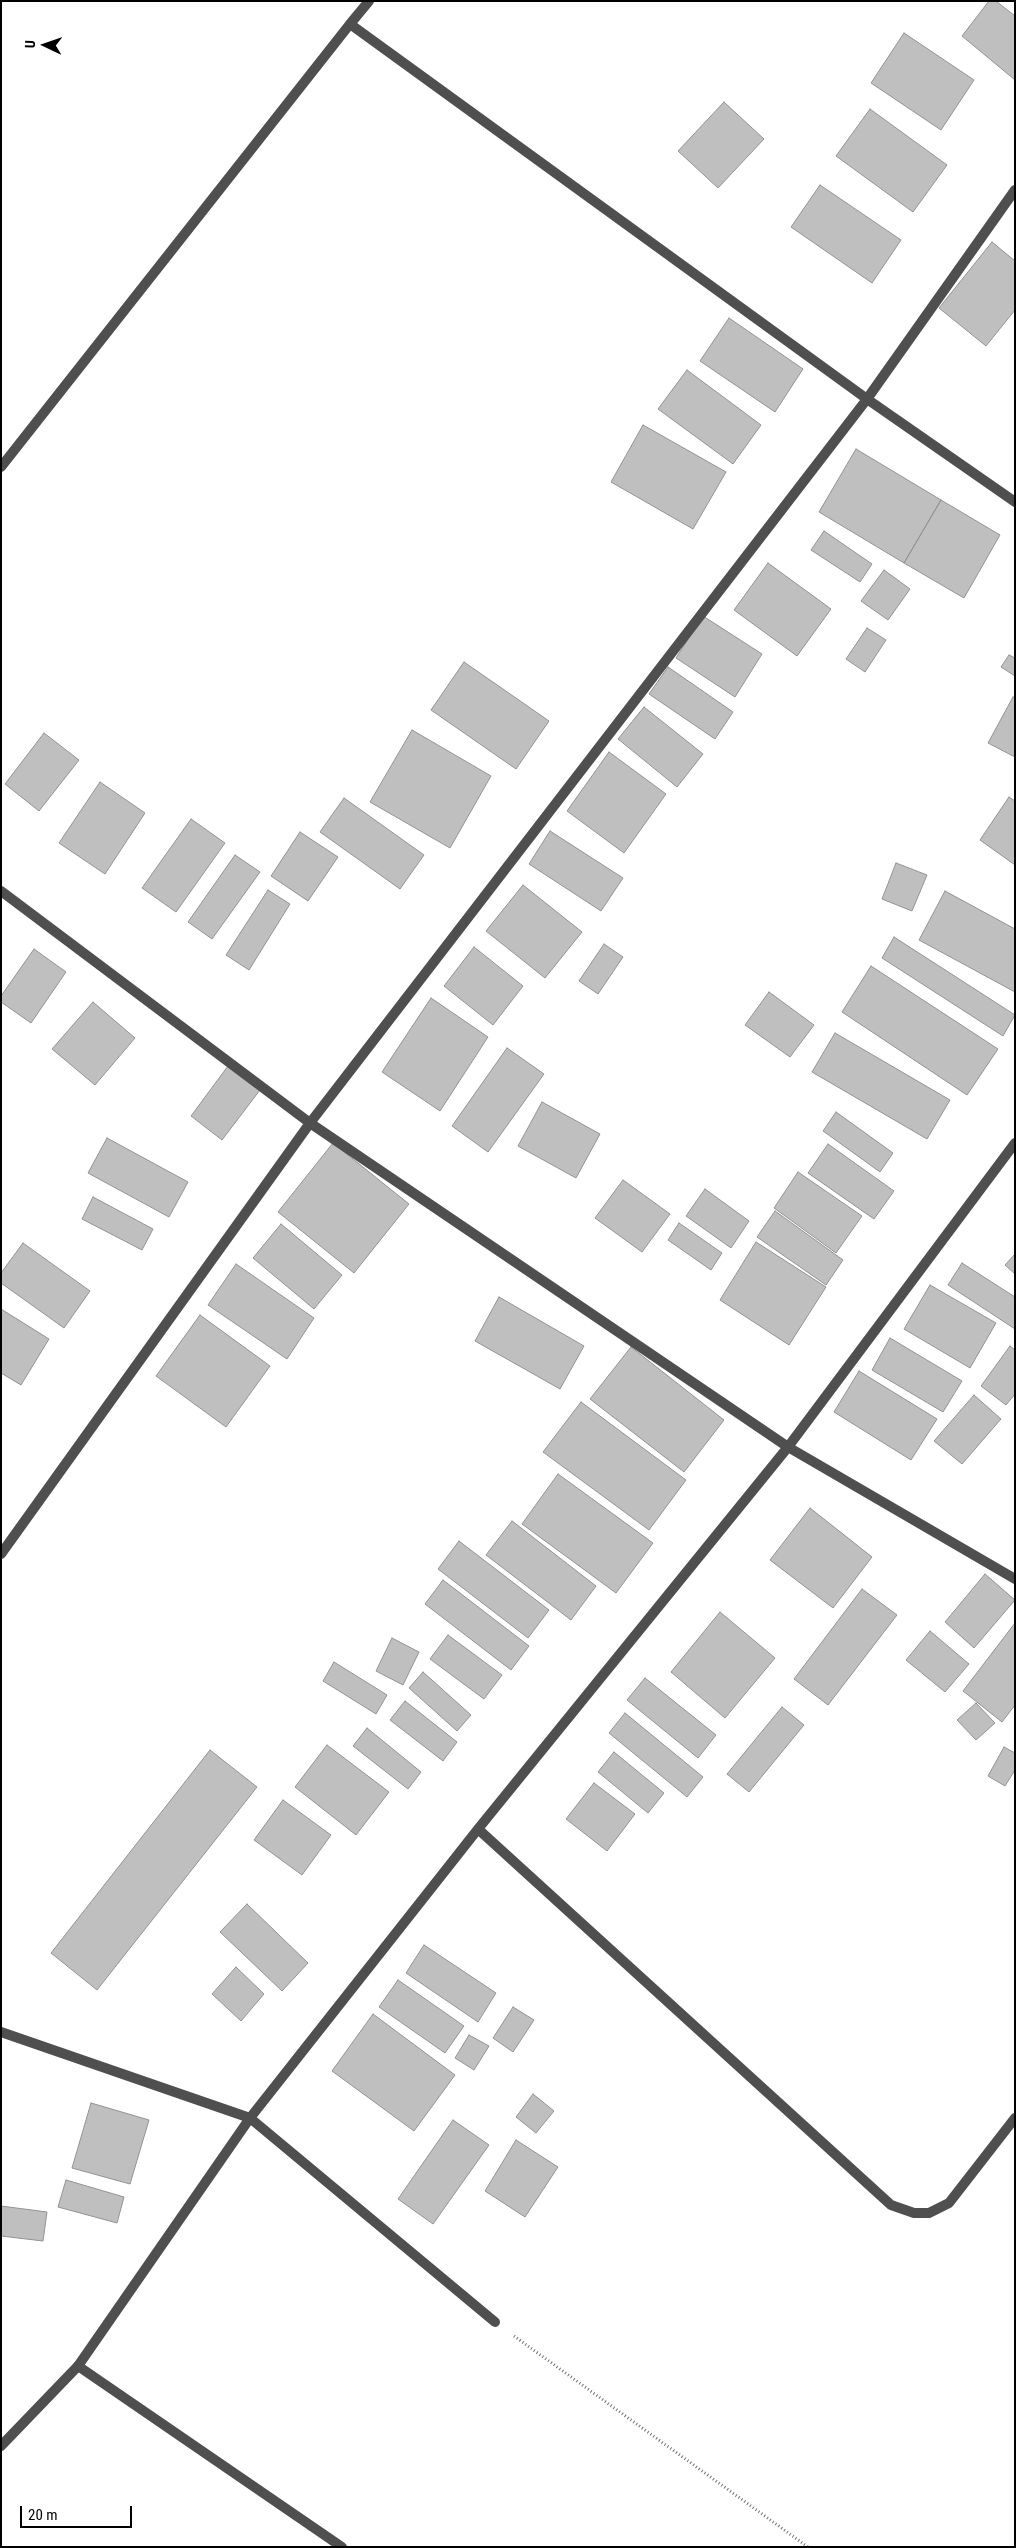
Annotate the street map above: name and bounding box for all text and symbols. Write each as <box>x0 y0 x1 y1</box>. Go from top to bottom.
north arrow <box>20 20 70 70</box>
text: U <box>22 40 38 49</box>
scale bar <box>22 2496 135 2528</box>
text: 20 m <box>28 2506 58 2524</box>

